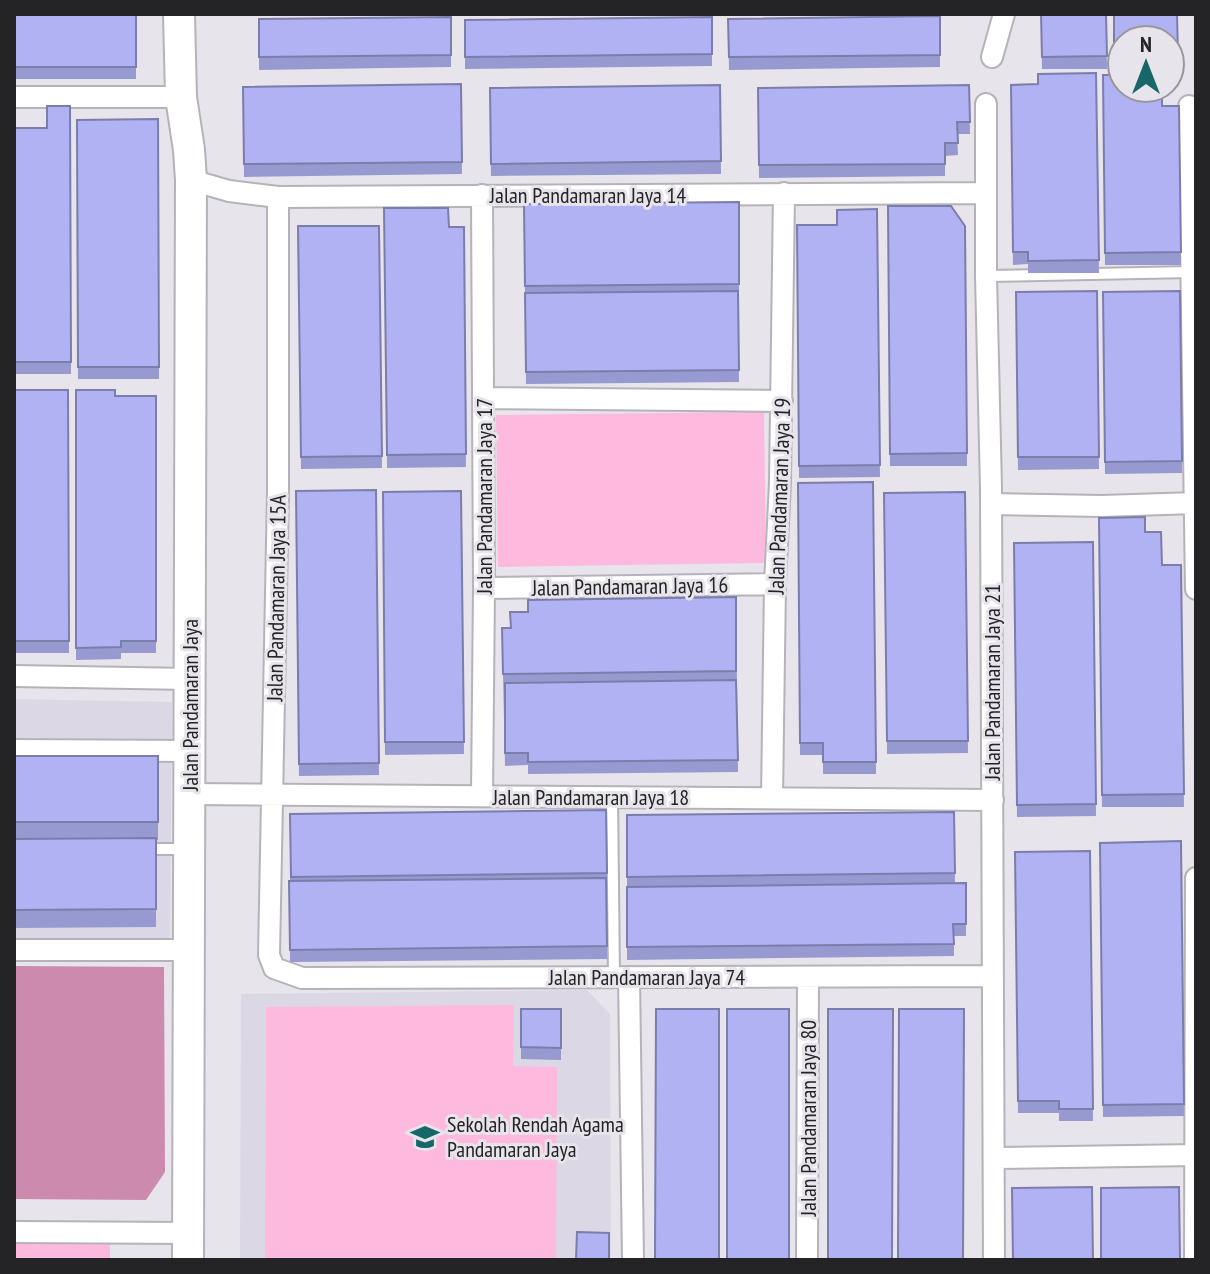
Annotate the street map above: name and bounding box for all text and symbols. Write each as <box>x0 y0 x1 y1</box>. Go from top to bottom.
north arrow <box>1106 24 1186 104</box>
text: N <box>1140 30 1152 58</box>
street label: Jalan Pandamaran Jaya 14 <box>489 181 686 209</box>
street label: Jalan Pandamaran Jaya 19 <box>762 397 796 596</box>
street label: Jalan Pandamaran Jaya 17 <box>470 398 498 595</box>
street label: Jalan Pandamaran Jaya 15A <box>260 494 292 703</box>
street label: Jalan Pandamaran Jaya 16 <box>531 570 728 602</box>
street label: Jalan Pandamaran Jaya 21 <box>978 584 1006 781</box>
street label: Jalan Pandamaran Jaya <box>176 619 204 792</box>
street label: Jalan Pandamaran Jaya 18 <box>492 783 689 811</box>
street label: Jalan Pandamaran Jaya 74 <box>548 963 745 991</box>
street label: Jalan Pandamaran Jaya 80 <box>794 1020 822 1217</box>
place label: Sekolah Rendah Agama Pandamaran Jaya <box>447 1110 624 1163</box>
school or university icon: Sekolah Rendah Agama Pandamaran Jaya <box>410 1122 440 1152</box>

